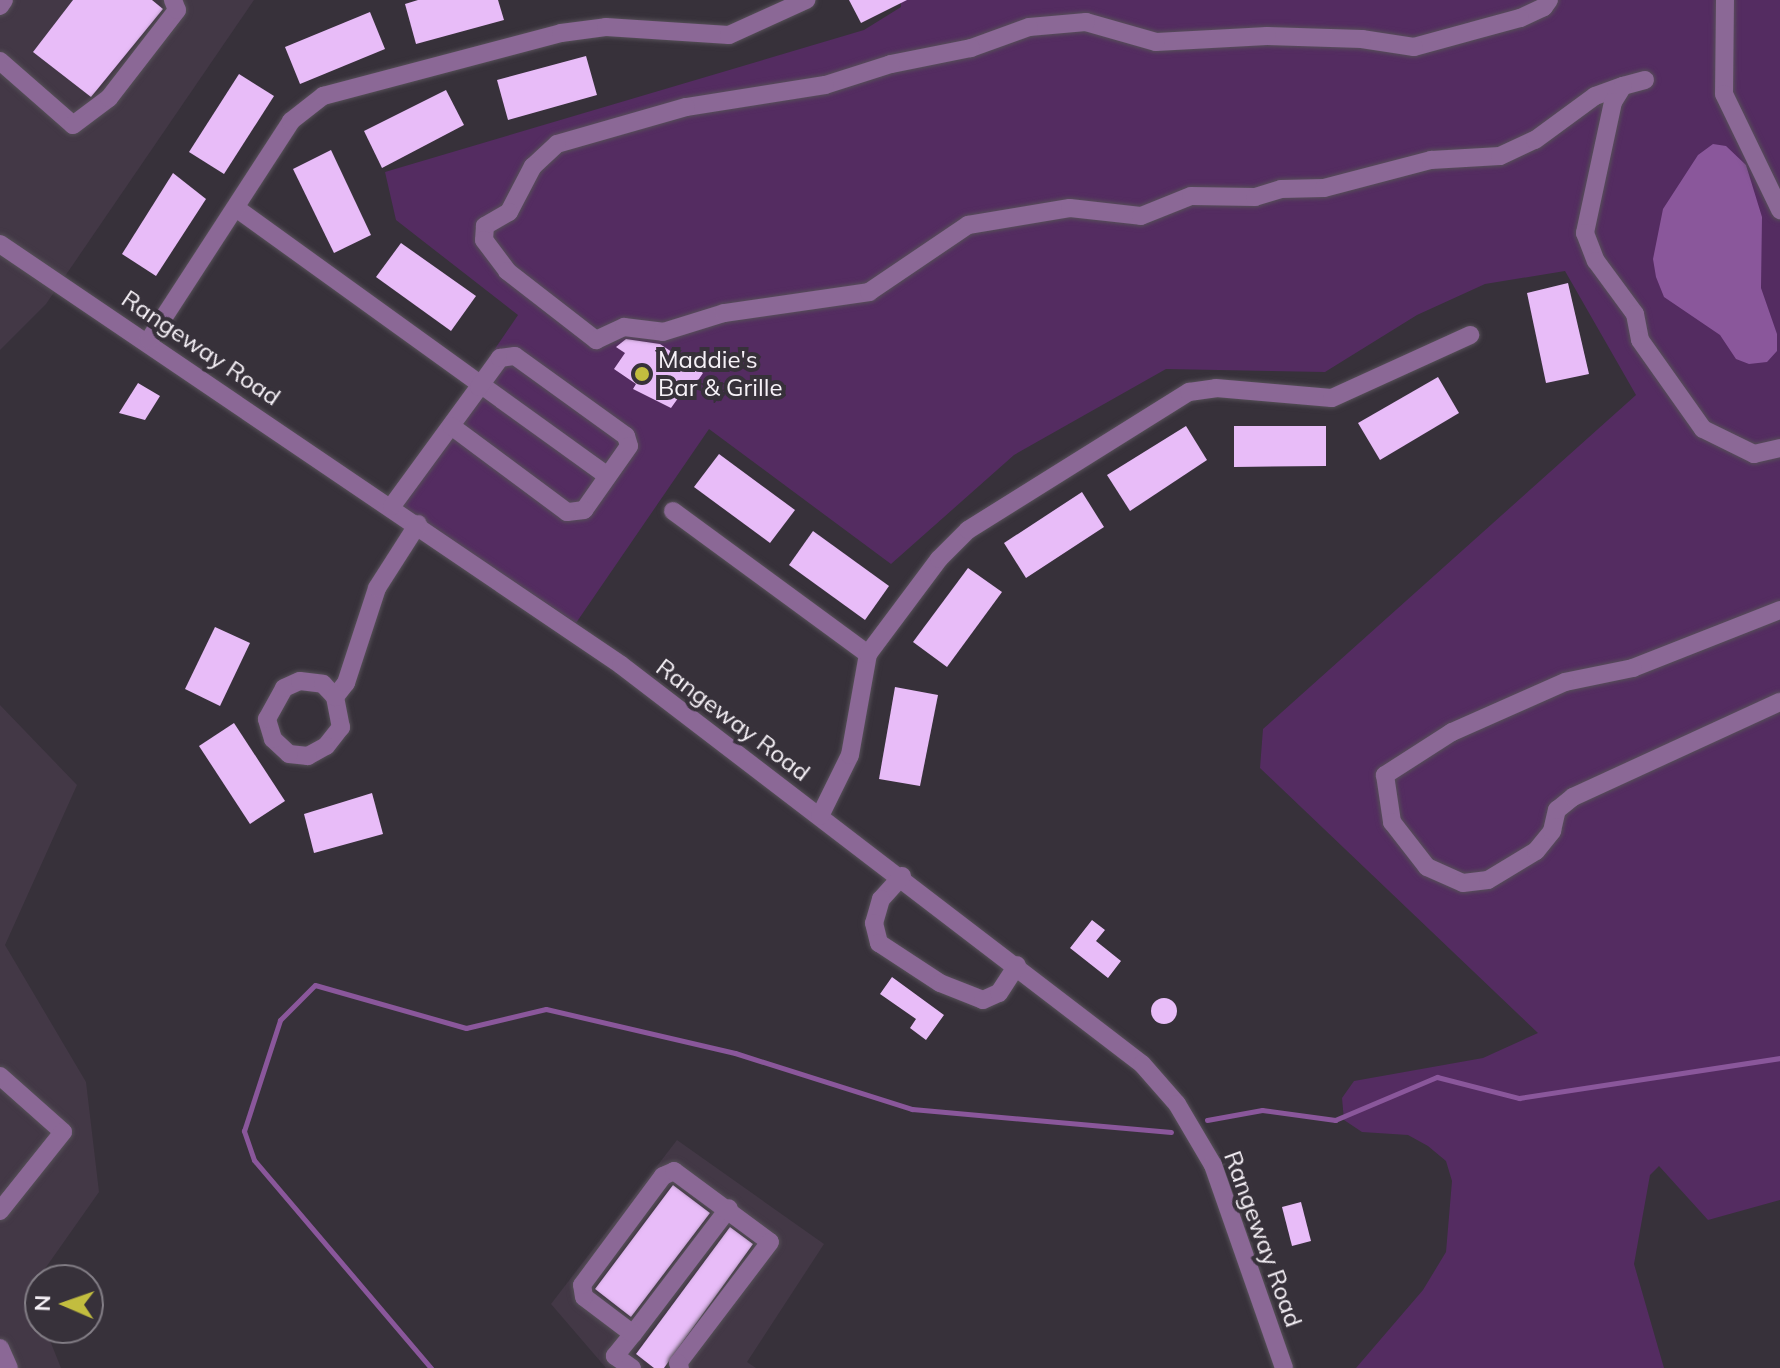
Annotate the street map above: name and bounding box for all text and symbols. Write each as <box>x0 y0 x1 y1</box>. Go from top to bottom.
street label: Rangeway Road <box>116 284 286 412</box>
place label: Maddie's Bar & Grille <box>658 346 783 402</box>
marker: Maddie's Bar & Grille <box>633 365 651 383</box>
street label: Rangeway Road <box>650 653 816 787</box>
street label: Rangeway Road <box>1218 1147 1308 1331</box>
north arrow <box>24 1264 104 1344</box>
text: N <box>28 1294 56 1312</box>

